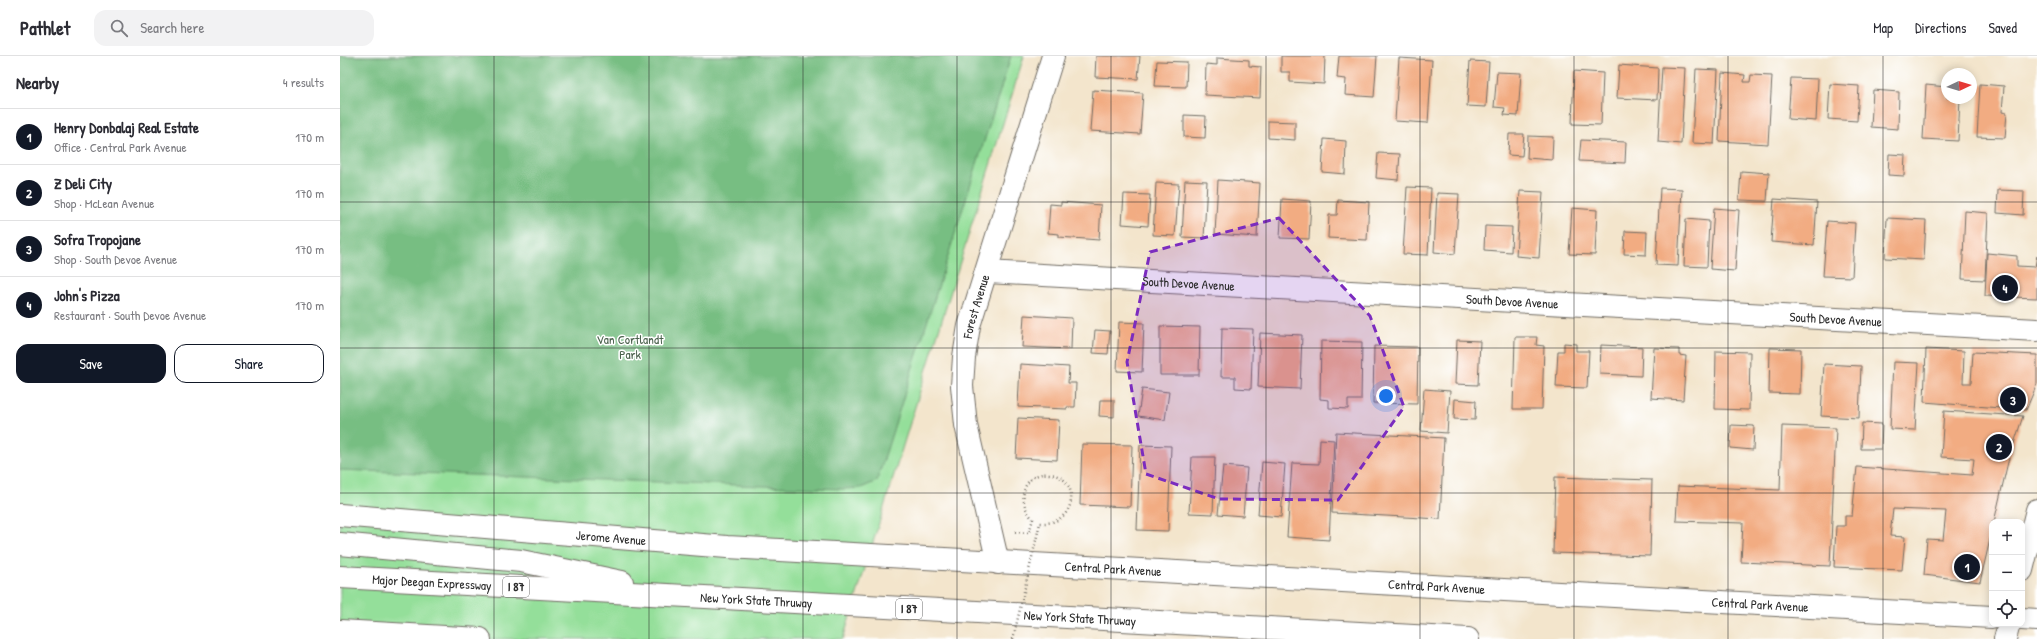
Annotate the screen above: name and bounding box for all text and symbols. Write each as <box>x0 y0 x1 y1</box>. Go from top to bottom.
search box <box>94 10 374 46</box>
text: Pathlet <box>20 15 70 41</box>
icon: search <box>108 17 130 39</box>
text: Search here <box>140 17 204 38</box>
text: Map <box>1873 18 1893 37</box>
text: Directions <box>1915 18 1966 37</box>
text: Saved <box>1988 18 2017 37</box>
north arrow <box>1941 68 1977 104</box>
text: Nearby <box>16 71 59 94</box>
text: 4 results <box>283 73 324 91</box>
text: Henry Donbalaj Real Estate <box>54 117 199 138</box>
text: 1 <box>27 128 31 146</box>
text: 170 m <box>295 128 324 146</box>
text: Office · Central Park Avenue <box>54 138 187 156</box>
text: Z Deli City <box>54 173 112 194</box>
text: 2 <box>26 184 32 202</box>
text: 170 m <box>295 184 324 202</box>
text: Shop · McLean Avenue <box>54 194 155 212</box>
text: Sofra Tropojane <box>54 229 141 250</box>
text: 3 <box>26 240 32 258</box>
text: 170 m <box>295 240 324 258</box>
text: Shop · South Devoe Avenue <box>54 250 177 268</box>
street label: Forest Avenue <box>958 272 994 341</box>
street label: South Devoe Avenue <box>1142 272 1235 295</box>
pin: 4 <box>1992 273 2018 303</box>
text: John's Pizza <box>54 285 120 306</box>
street label: South Devoe Avenue <box>1466 289 1559 313</box>
text: 4 <box>27 296 31 314</box>
text: 170 m <box>295 296 324 314</box>
text: Restaurant · South Devoe Avenue <box>54 306 206 324</box>
street label: South Devoe Avenue <box>1789 307 1882 330</box>
park label: Van Cortlandt Park <box>596 330 664 363</box>
button: Save <box>16 344 166 383</box>
button: Share <box>174 344 324 383</box>
pin: 3 <box>2000 385 2026 415</box>
your location <box>1376 386 1396 406</box>
pin: 2 <box>1986 432 2012 462</box>
map controls <box>1989 519 2025 627</box>
button: + <box>1989 519 2025 555</box>
street label: Jerome Avenue <box>575 526 647 549</box>
pin: 1 <box>1954 552 1980 582</box>
button: − <box>1989 555 2025 591</box>
street label: Central Park Avenue <box>1064 557 1162 580</box>
street label: Major Deegan Expressway <box>372 570 493 594</box>
street label: Central Park Avenue <box>1388 575 1486 598</box>
road number: I 87 <box>503 577 529 597</box>
street label: New York State Thruway <box>700 588 813 612</box>
button: locate <box>1989 591 2025 627</box>
street label: Central Park Avenue <box>1711 592 1809 616</box>
road number: I 87 <box>896 599 922 619</box>
street label: New York State Thruway <box>1023 606 1137 630</box>

